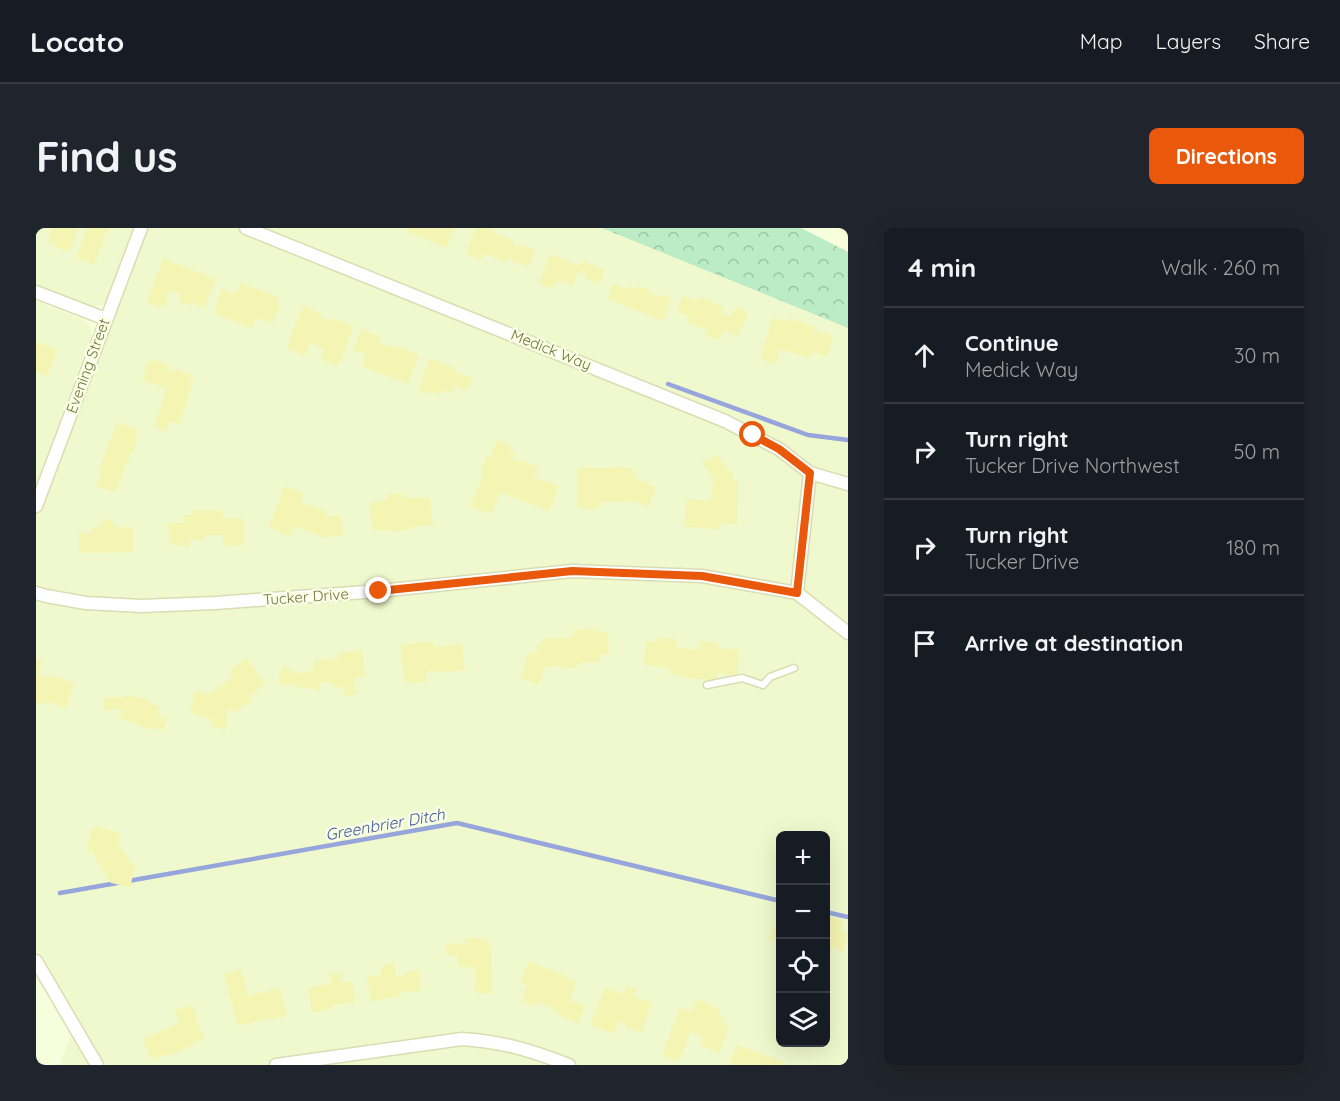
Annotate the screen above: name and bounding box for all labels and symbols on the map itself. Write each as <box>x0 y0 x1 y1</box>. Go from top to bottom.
street label: Evening Street <box>62 316 113 416</box>
street label: Medick Way <box>508 325 594 374</box>
route start <box>739 421 765 447</box>
route end <box>365 577 391 603</box>
street label: Tucker Drive <box>263 584 349 609</box>
water label: Greenbrier Ditch <box>324 804 447 844</box>

